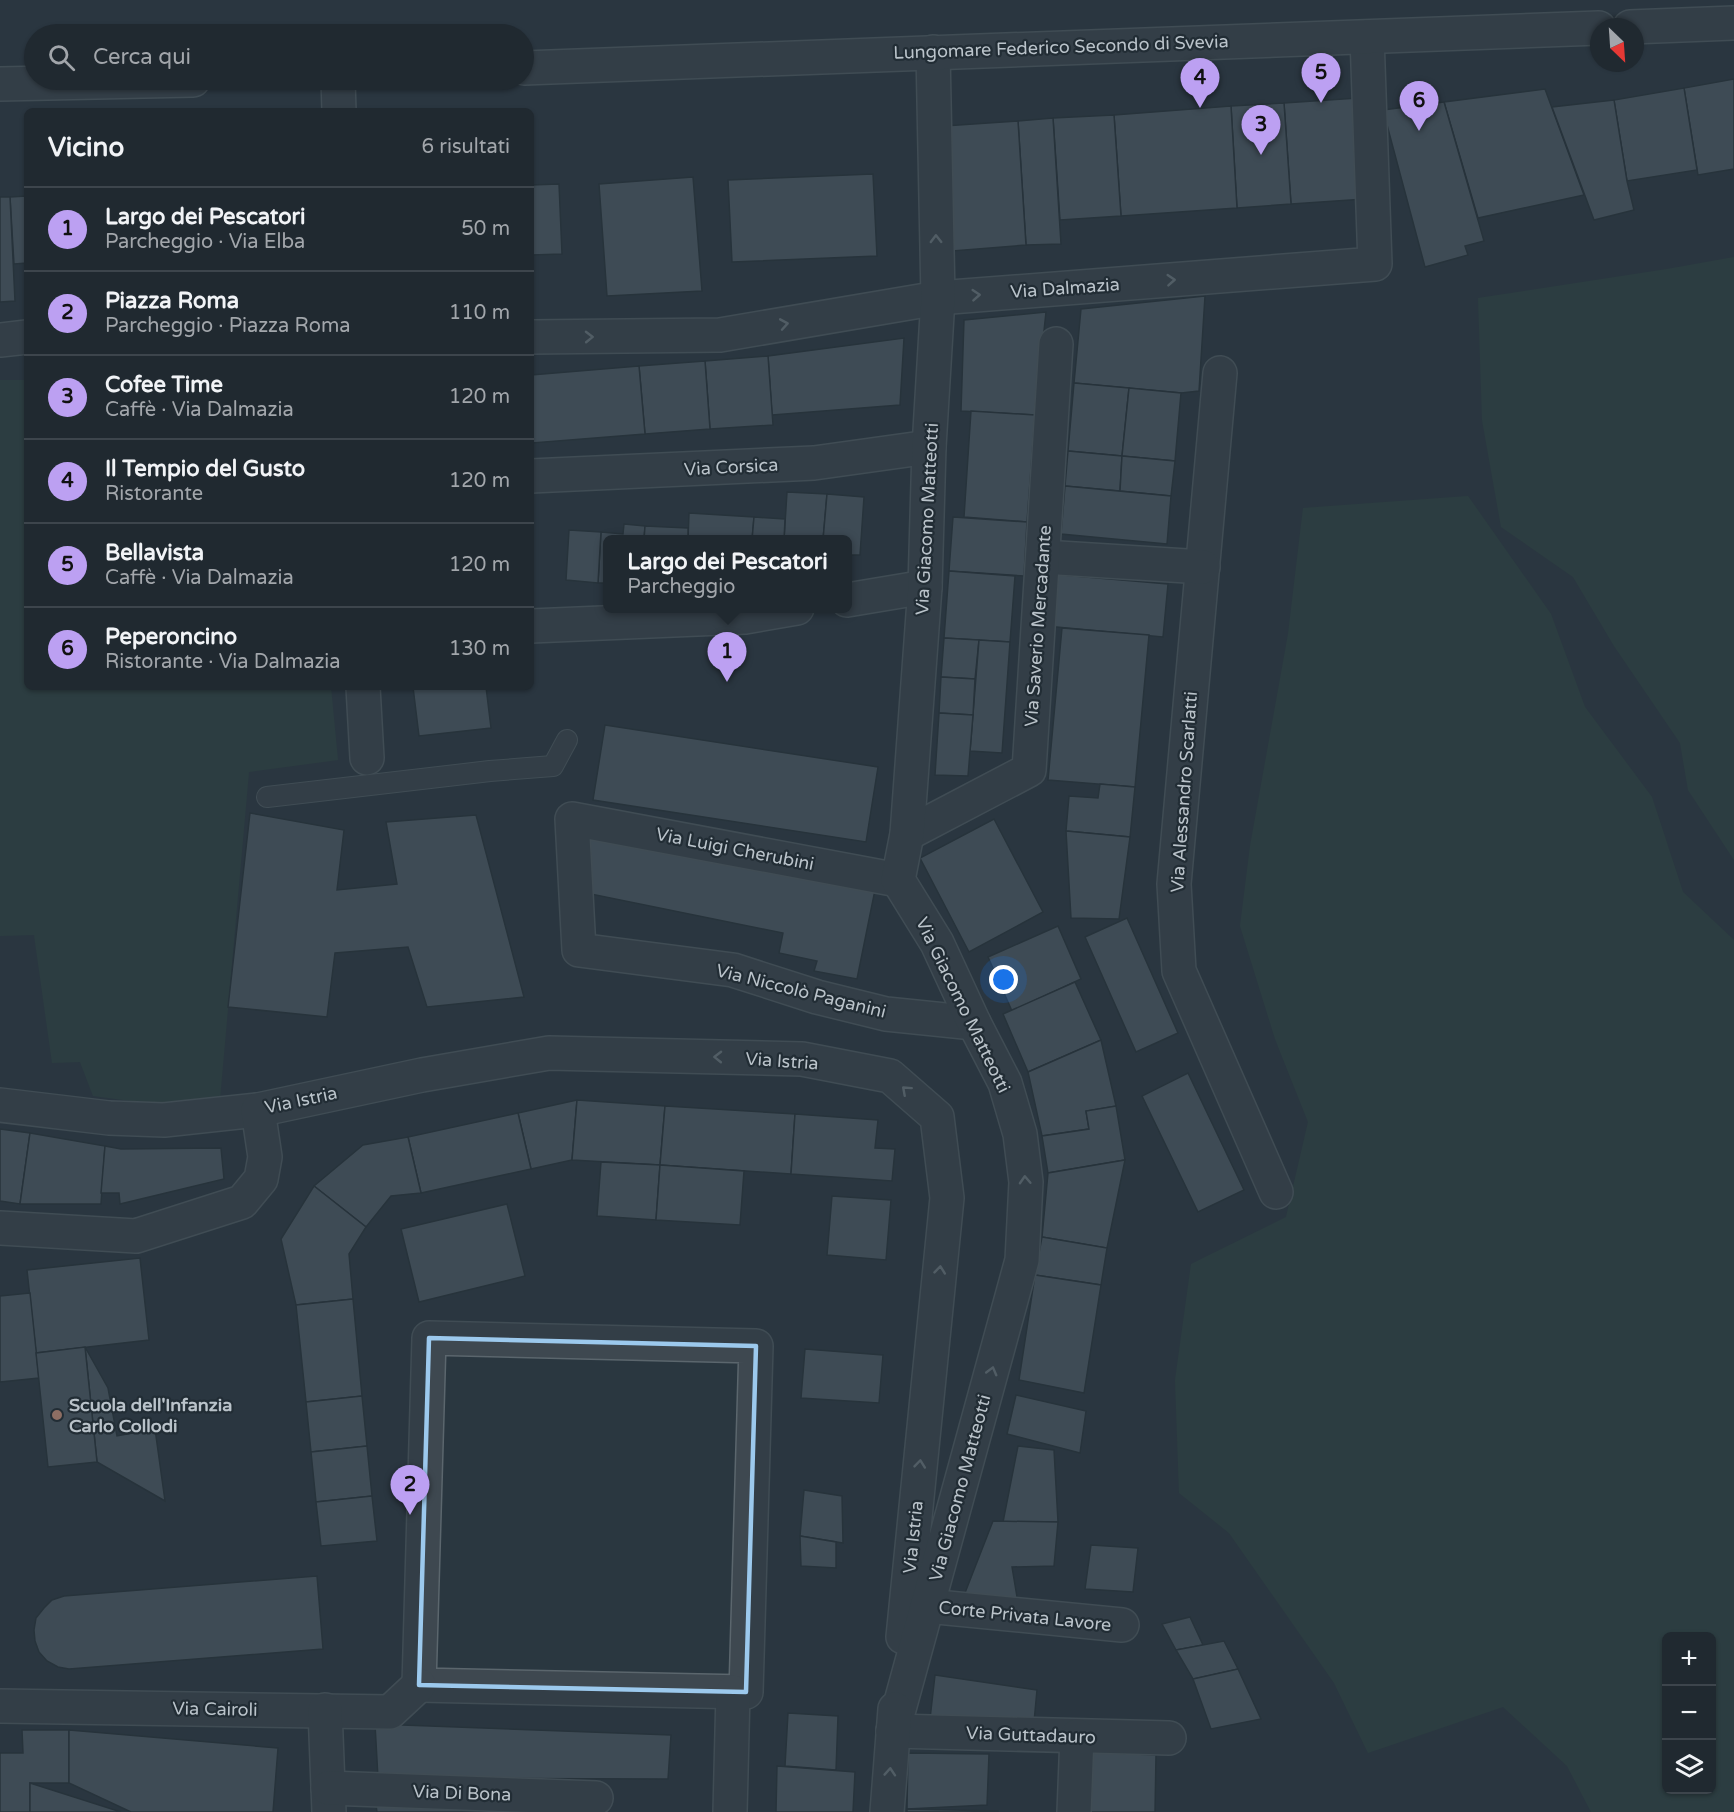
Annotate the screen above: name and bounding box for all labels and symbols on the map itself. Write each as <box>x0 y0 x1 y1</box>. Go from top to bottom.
north arrow <box>1590 18 1644 72</box>
street label: Lungomare Federico Secondo di Svevia <box>893 30 1229 64</box>
pin: 5 <box>1302 54 1340 103</box>
pin: 4 <box>1180 58 1220 108</box>
pin: 6 <box>1400 82 1438 131</box>
pin: 3 <box>1242 106 1280 155</box>
one-way arrow <box>930 235 943 244</box>
street label: Via Dalmazia <box>1009 273 1121 303</box>
one-way arrow <box>1166 274 1175 287</box>
one-way arrow <box>972 289 981 302</box>
one-way arrow <box>778 318 788 331</box>
one-way arrow <box>585 331 594 343</box>
street label: Via Giacomo Matteotti <box>911 422 943 616</box>
street label: Via Corsica <box>683 454 779 480</box>
street label: Via Saverio Mercadante <box>1020 524 1056 728</box>
pin: 1 <box>708 632 746 682</box>
street label: Via Alessandro Scarlatti <box>1166 691 1202 893</box>
street label: Via Luigi Cherubini <box>654 823 816 875</box>
street label: Via Giacomo Matteotti <box>911 914 1015 1096</box>
street label: Via Niccolò Paganini <box>714 959 888 1023</box>
your location <box>989 965 1018 994</box>
street label: Via Istria <box>745 1047 819 1075</box>
one-way arrow <box>713 1051 722 1063</box>
street label: Via Istria <box>263 1082 339 1118</box>
one-way arrow <box>902 1086 913 1097</box>
one-way arrow <box>1019 1175 1032 1184</box>
one-way arrow <box>933 1265 946 1274</box>
one-way arrow <box>985 1366 997 1377</box>
street label: Via Giacomo Matteotti <box>924 1392 996 1584</box>
place label: Scuola dell'Infanzia Carlo Collodi <box>69 1394 232 1437</box>
marker: Scuola dell'Infanzia Carlo Collodi <box>50 1408 64 1422</box>
one-way arrow <box>913 1459 926 1468</box>
pin: 2 <box>390 1466 430 1515</box>
street label: Via Istria <box>898 1499 928 1575</box>
street label: Corte Privata Lavore <box>938 1596 1112 1636</box>
street label: Via Cairoli <box>172 1697 258 1721</box>
street label: Via Guttadauro <box>966 1722 1096 1748</box>
one-way arrow <box>884 1767 897 1776</box>
street label: Via Di Bona <box>412 1780 512 1806</box>

